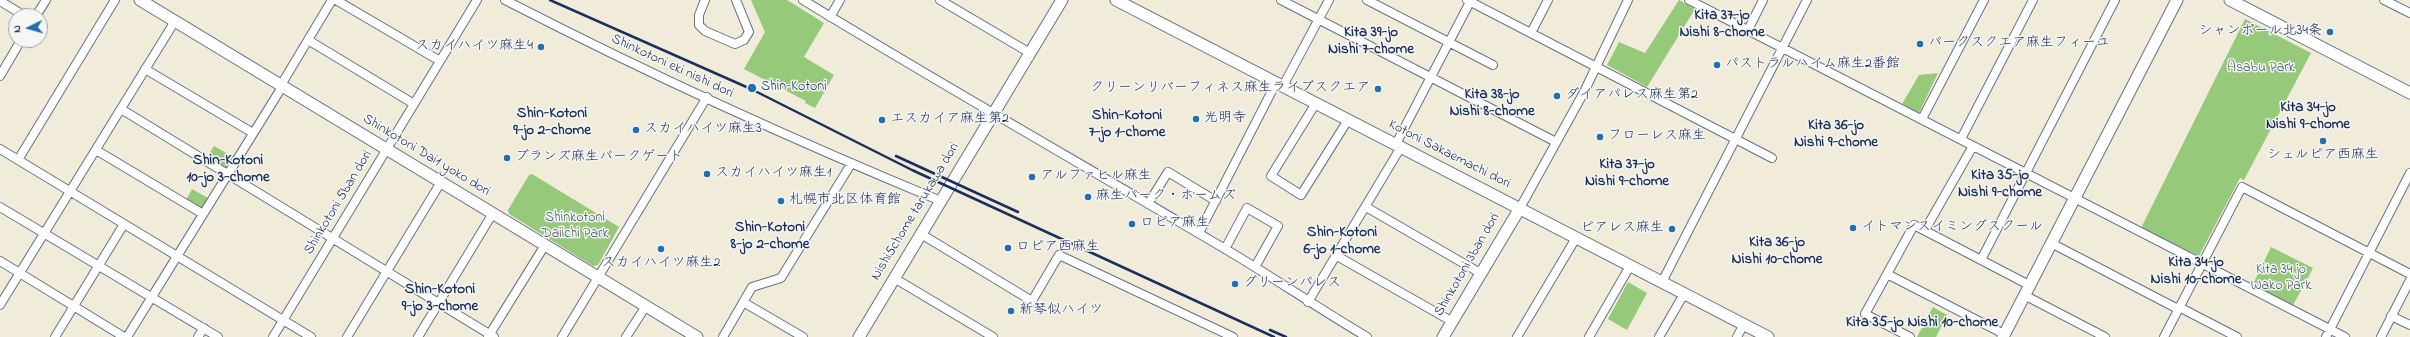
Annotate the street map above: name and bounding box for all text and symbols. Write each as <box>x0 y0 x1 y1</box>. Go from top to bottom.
north arrow <box>8 8 48 48</box>
district label: Kita 37-jo Nishi 8-chome <box>1679 8 1765 43</box>
place label: シャンボール北34条 <box>2198 24 2322 40</box>
text: N <box>9 25 25 33</box>
district label: Kita 39-jo Nishi 7-chome <box>1328 25 1414 60</box>
marker: シャンボール北34条 <box>2325 27 2335 37</box>
street label: Shinkotoni eki nishi dori <box>608 31 736 103</box>
place label: パークスクエア麻生フィーユ <box>1928 36 2110 52</box>
place label: スカイハイツ麻生4 <box>415 39 533 55</box>
marker: パークスクエア麻生フィーユ <box>1915 39 1925 49</box>
marker: スカイハイツ麻生4 <box>536 42 546 52</box>
place label: パストラルハイム麻生2番館 <box>1725 57 1900 73</box>
marker: パストラルハイム麻生2番館 <box>1712 60 1722 70</box>
park label: Asabu Park <box>2227 61 2295 77</box>
place label: Shin-Kotoni <box>761 80 827 96</box>
place label: クリーンリバーフィネス麻生ライブスクエア <box>1090 81 1370 97</box>
marker: Shin-Kotoni <box>746 82 758 94</box>
marker: クリーンリバーフィネス麻生ライブスクエア <box>1373 84 1383 94</box>
district label: Kita 38-jo Nishi 8-chome <box>1449 87 1535 122</box>
place label: ダイアパレス麻生第2 <box>1565 88 1698 104</box>
marker: ダイアパレス麻生第2 <box>1552 91 1562 101</box>
district label: Kita 34-jo Nishi 9-chome <box>2266 100 2350 135</box>
district label: Shin-Kotoni 9-jo 2-chome <box>513 106 591 141</box>
district label: Shin-Kotoni 7-jo 1-chome <box>1089 108 1165 143</box>
street label: Shinkotoni Dai1 yoko dori <box>359 111 493 201</box>
place label: 光明寺 <box>1204 111 1246 127</box>
place label: エスカイア麻生第2 <box>890 112 1009 128</box>
marker: 光明寺 <box>1191 114 1201 124</box>
marker: エスカイア麻生第2 <box>877 115 887 125</box>
street label: Kotoni Sakaemachi dori <box>1385 117 1513 193</box>
district label: Kita 36-jo Nishi 9-chome <box>1794 118 1878 153</box>
place label: スカイハイツ麻生3 <box>644 122 762 138</box>
marker: スカイハイツ麻生3 <box>631 125 641 135</box>
place label: フローレス麻生 <box>1608 129 1706 145</box>
marker: フローレス麻生 <box>1595 132 1605 142</box>
marker: シェルピア西麻生 <box>2318 136 2328 146</box>
street label: Nishi5chome tarukawa dori <box>868 140 964 284</box>
street label: Shinkotoni 5ban dori <box>301 148 377 258</box>
place label: シェルピア西麻生 <box>2267 148 2379 164</box>
place label: ブランズ麻生パークゲート <box>515 150 683 166</box>
district label: Shin-Kotoni 10-jo 3-chome <box>186 153 270 188</box>
marker: ブランズ麻生パークゲート <box>502 153 512 163</box>
district label: Kita 37-jo Nishi 9-chome <box>1585 157 1669 192</box>
place label: スカイハイツ麻生1 <box>715 166 831 182</box>
district label: Kita 35-jo Nishi 9-chome <box>1958 168 2042 203</box>
marker: スカイハイツ麻生1 <box>702 169 712 179</box>
place label: アルファヒル麻生 <box>1040 169 1152 185</box>
marker: アルファヒル麻生 <box>1027 172 1037 182</box>
place label: 麻生パーク・ホームズ <box>1096 189 1236 205</box>
marker: 麻生パーク・ホームズ <box>1083 192 1093 202</box>
place label: 札幌市北区体育館 <box>789 193 901 209</box>
marker: 札幌市北区体育館 <box>776 196 786 206</box>
street label: Shinkotoni 3ban dori <box>1432 210 1504 320</box>
park label: Shinkotoni Daiichi Park <box>541 211 609 244</box>
place label: ロピア麻生 <box>1140 216 1210 232</box>
marker: ロピア麻生 <box>1127 219 1137 229</box>
district label: Shin-Kotoni 8-jo 2-chome <box>731 220 809 255</box>
place label: イトマンスイミングスクール <box>1861 220 2043 236</box>
place label: ピアレス麻生 <box>1580 221 1664 237</box>
marker: イトマンスイミングスクール <box>1848 223 1858 233</box>
marker: ピアレス麻生 <box>1667 224 1677 234</box>
district label: Shin-Kotoni 6-jo 1-chome <box>1303 225 1381 260</box>
district label: Kita 36-jo Nishi 10-chome <box>1732 235 1822 270</box>
place label: ロピア西麻生 <box>1016 240 1100 256</box>
marker: ロピア西麻生 <box>1003 243 1013 253</box>
marker: スカイハイツ麻生2 <box>656 244 666 254</box>
district label: Kita 34-jo Nishi 10-chome <box>2151 255 2241 290</box>
place label: スカイハイツ麻生2 <box>602 256 720 272</box>
park label: Kita 34 jo Wako Park <box>2251 263 2311 296</box>
place label: グリーンパレス <box>1243 276 1341 292</box>
marker: グリーンパレス <box>1230 279 1240 289</box>
district label: Shin-Kotoni 9-jo 3-chome <box>402 282 478 317</box>
place label: 新琴似ハイツ <box>1019 303 1103 319</box>
marker: 新琴似ハイツ <box>1006 306 1016 316</box>
district label: Kita 35-jo Nishi 10-chome <box>1846 315 1998 333</box>

